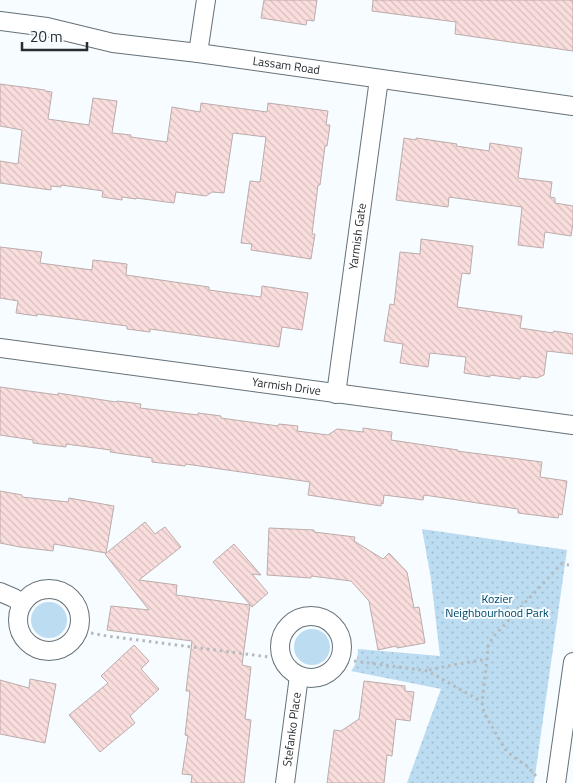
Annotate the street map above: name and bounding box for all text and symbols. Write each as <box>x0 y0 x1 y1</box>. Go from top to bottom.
scale bar <box>22 20 88 52</box>
text: 20 m <box>30 25 63 48</box>
street label: Lassam Road <box>251 51 321 79</box>
street label: Yarmish Gate <box>343 202 371 271</box>
street label: Yarmish Drive <box>251 372 322 400</box>
park label: Kozier Neighbourhood Park <box>445 589 549 622</box>
street label: Stefanko Place <box>277 691 306 768</box>

